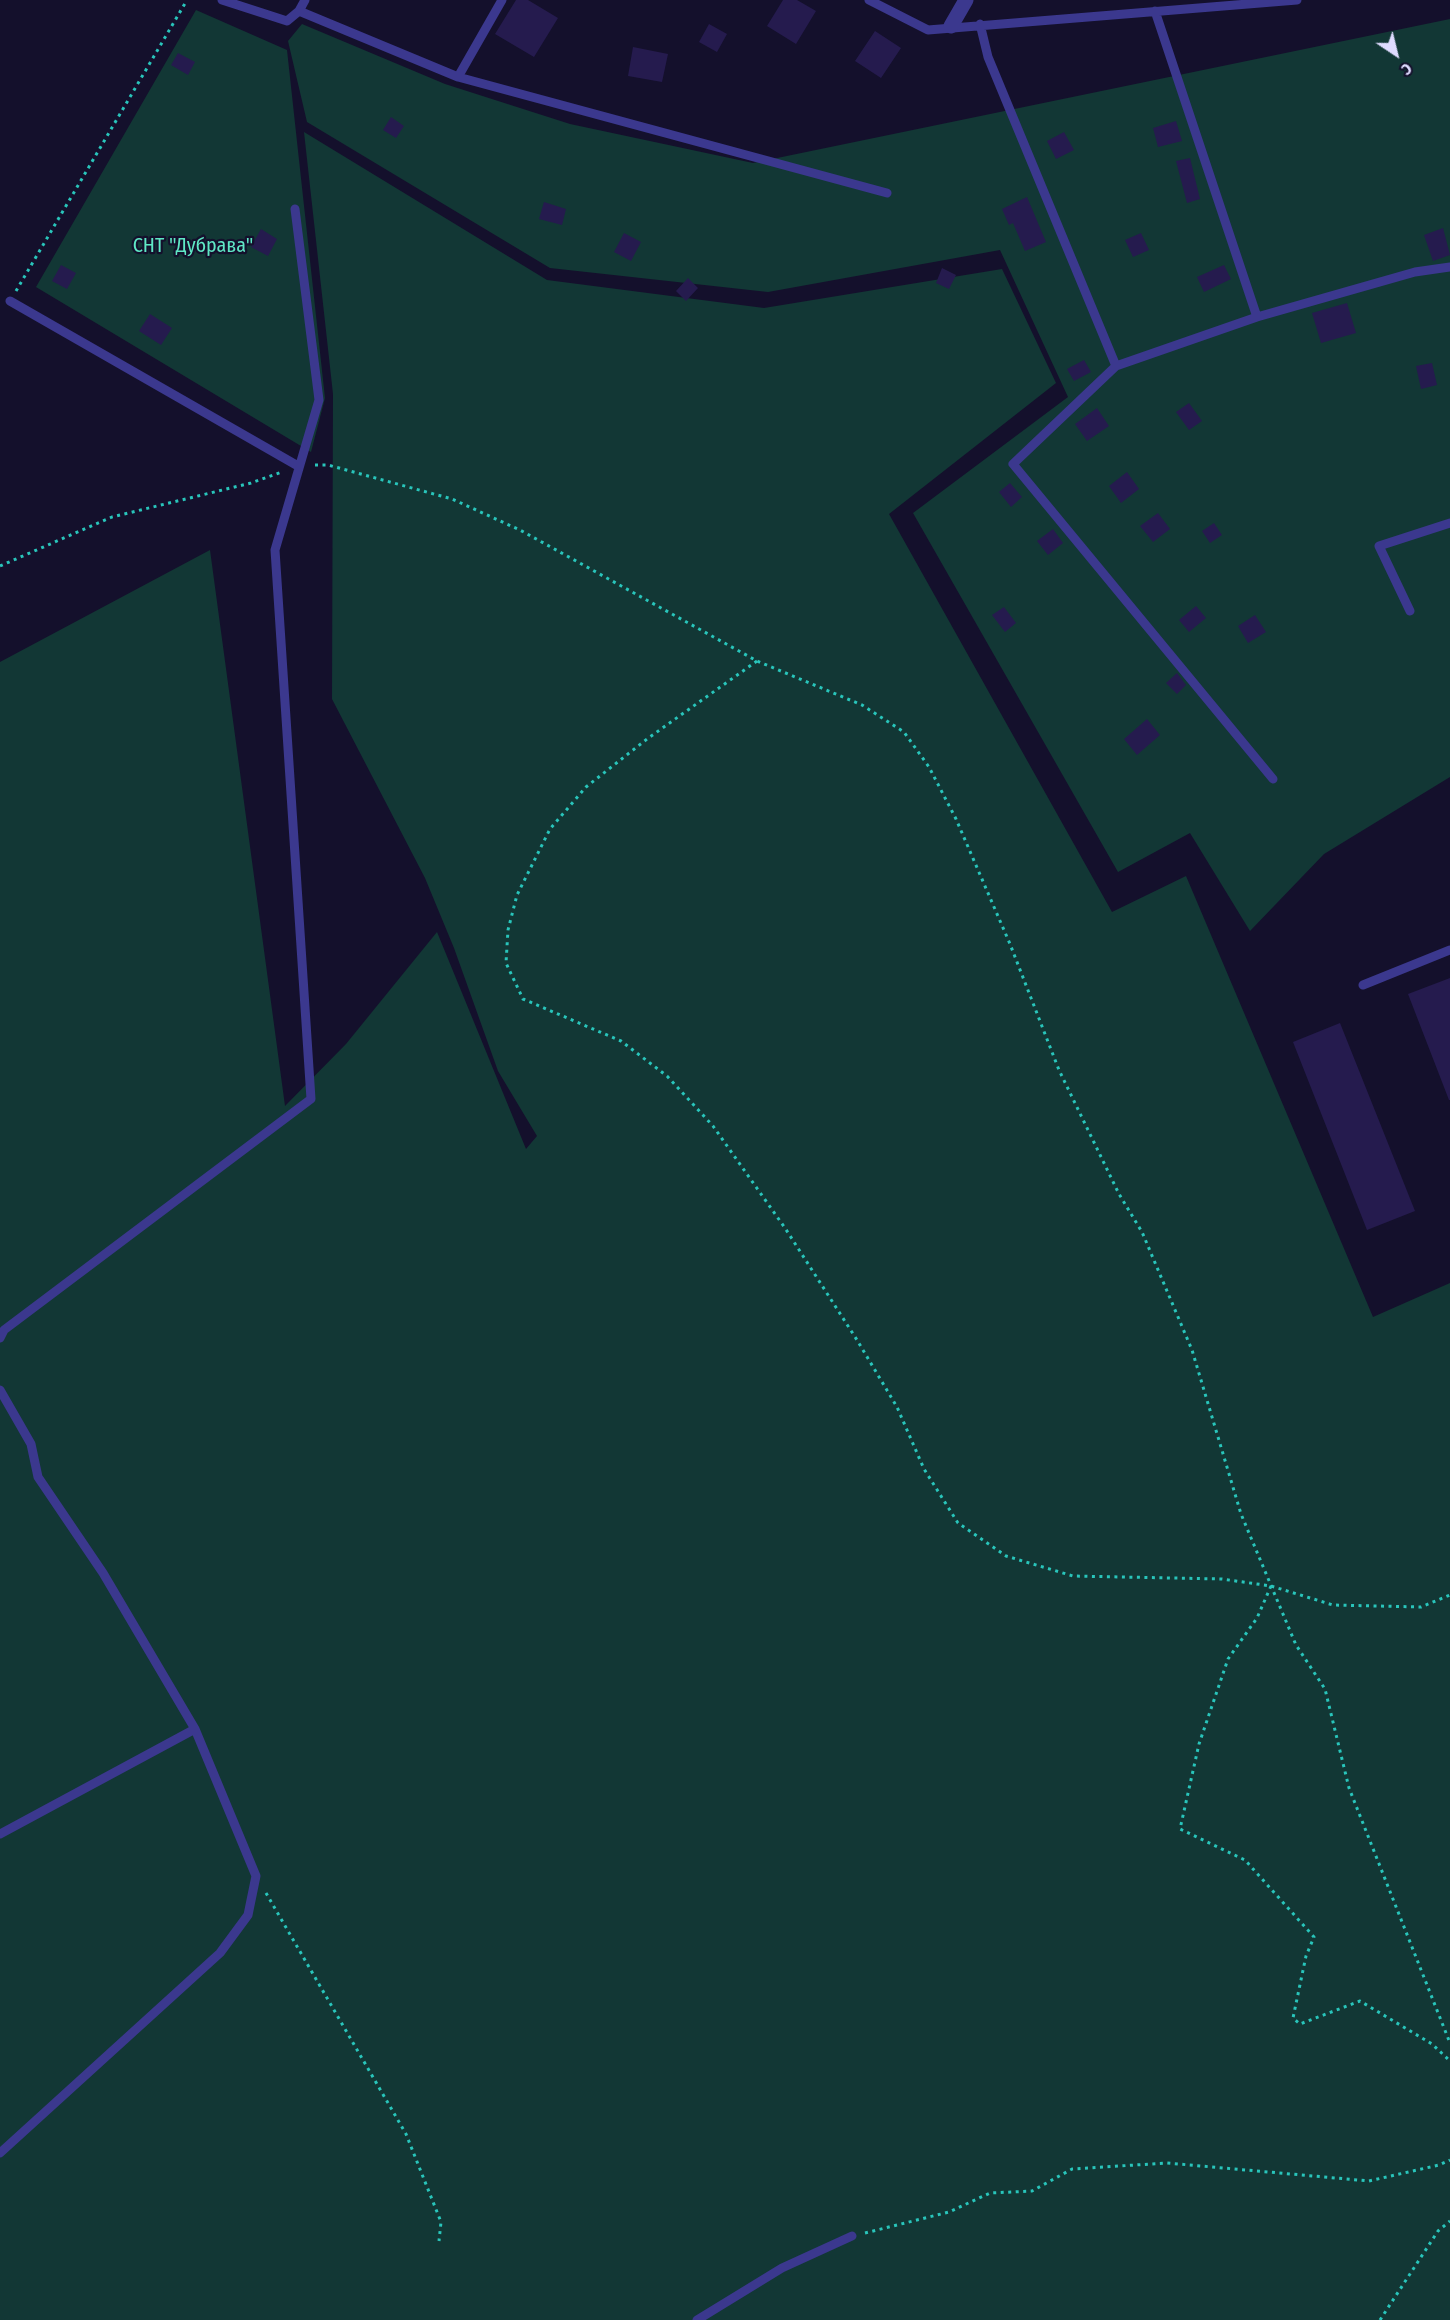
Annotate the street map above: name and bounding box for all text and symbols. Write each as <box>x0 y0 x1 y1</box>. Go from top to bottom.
north arrow <box>1366 24 1426 84</box>
text: С <box>1398 59 1416 79</box>
park label: СНТ "Дубрава" <box>133 234 253 258</box>

